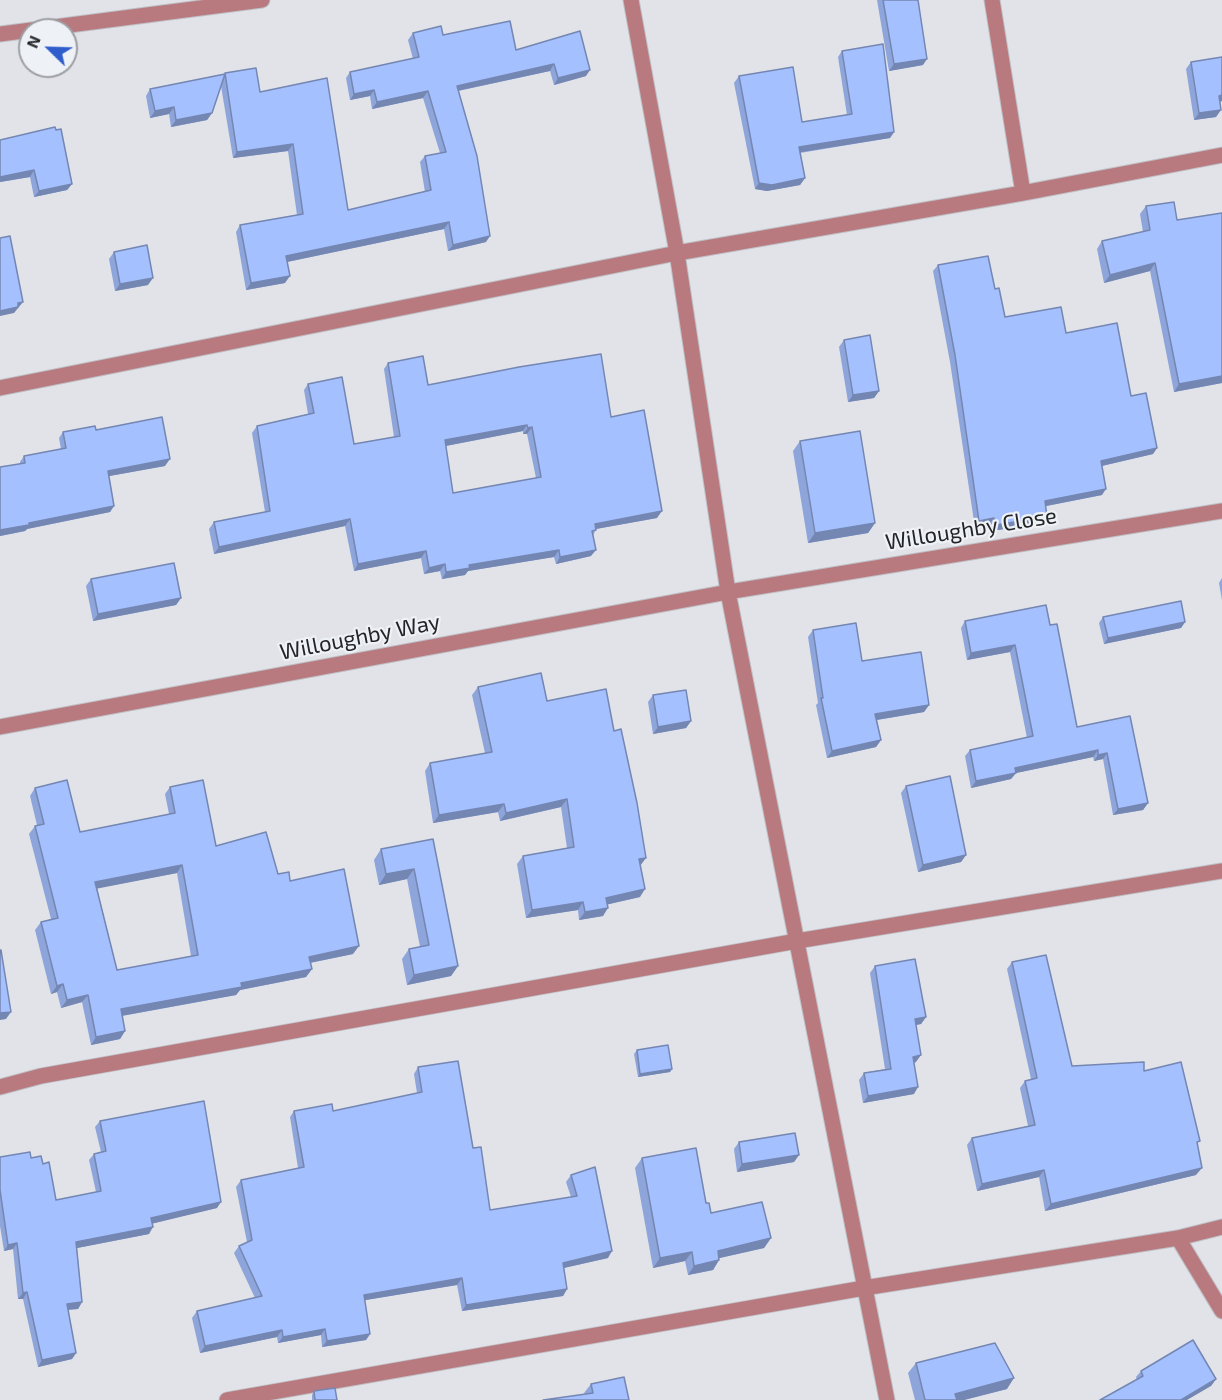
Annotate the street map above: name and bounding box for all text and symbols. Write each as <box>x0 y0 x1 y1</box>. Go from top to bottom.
north arrow <box>18 18 78 78</box>
text: N <box>22 33 44 51</box>
street label: Willoughby Close <box>883 502 1059 556</box>
street label: Willoughby Way <box>278 609 442 665</box>

